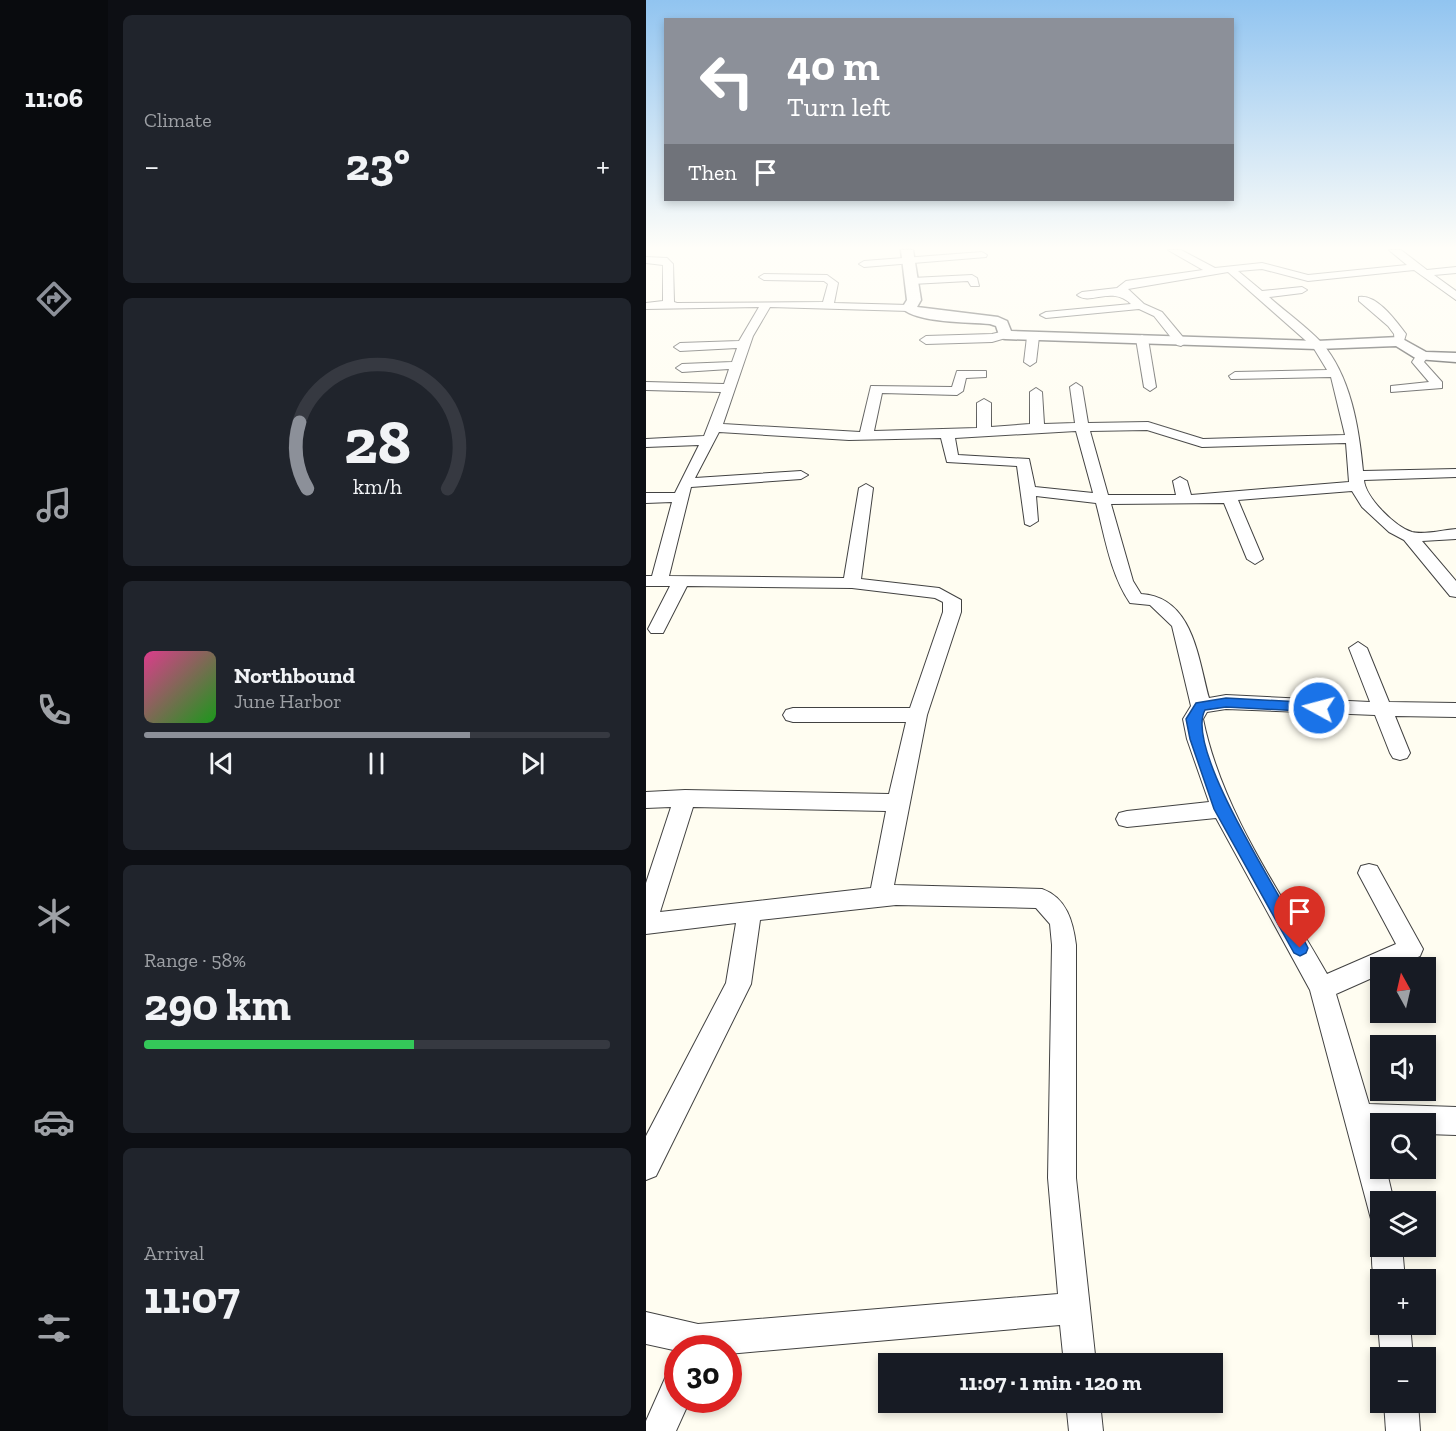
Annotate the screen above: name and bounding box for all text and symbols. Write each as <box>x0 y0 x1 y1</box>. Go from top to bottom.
text: 40 m <box>787 40 880 91</box>
icon: left <box>688 42 766 120</box>
text: 11:06 <box>25 82 83 114</box>
text: Turn left <box>787 91 890 123</box>
text: Climate <box>144 108 212 132</box>
text: 23° <box>346 138 410 192</box>
text: − <box>144 146 159 185</box>
text: + <box>596 146 610 185</box>
icon: arrive <box>749 156 782 189</box>
text: Then <box>688 159 737 186</box>
icon: directions <box>33 278 75 320</box>
text: 28 <box>343 404 411 479</box>
text: km/h <box>353 475 401 500</box>
icon: music <box>33 484 75 526</box>
text: Northbound <box>234 662 355 689</box>
position arrow <box>1287 676 1351 740</box>
icon: phone <box>33 689 75 731</box>
text: June Harbor <box>234 689 342 713</box>
icon: previous <box>205 747 238 780</box>
icon: pause <box>360 747 393 780</box>
icon: next <box>516 747 549 780</box>
pin <box>1274 886 1325 948</box>
icon: climate <box>33 895 75 937</box>
icon: arrive <box>1283 895 1316 928</box>
text: Range · 58% <box>144 948 246 972</box>
north arrow <box>1370 957 1436 1023</box>
map controls <box>1370 957 1436 1413</box>
text: 290 km <box>144 978 291 1032</box>
button: sound <box>1370 1035 1436 1101</box>
icon: car <box>33 1101 75 1143</box>
button: search <box>1370 1113 1436 1179</box>
button: layers <box>1370 1191 1436 1257</box>
text: Arrival <box>144 1241 204 1265</box>
button: + <box>1370 1269 1436 1335</box>
text: 11:07 <box>144 1271 240 1325</box>
icon: filters <box>33 1307 75 1349</box>
speed limit sign: 30 <box>664 1335 742 1413</box>
button: − <box>1370 1347 1436 1413</box>
text: 11:07 · 1 min · 120 m <box>959 1369 1142 1396</box>

